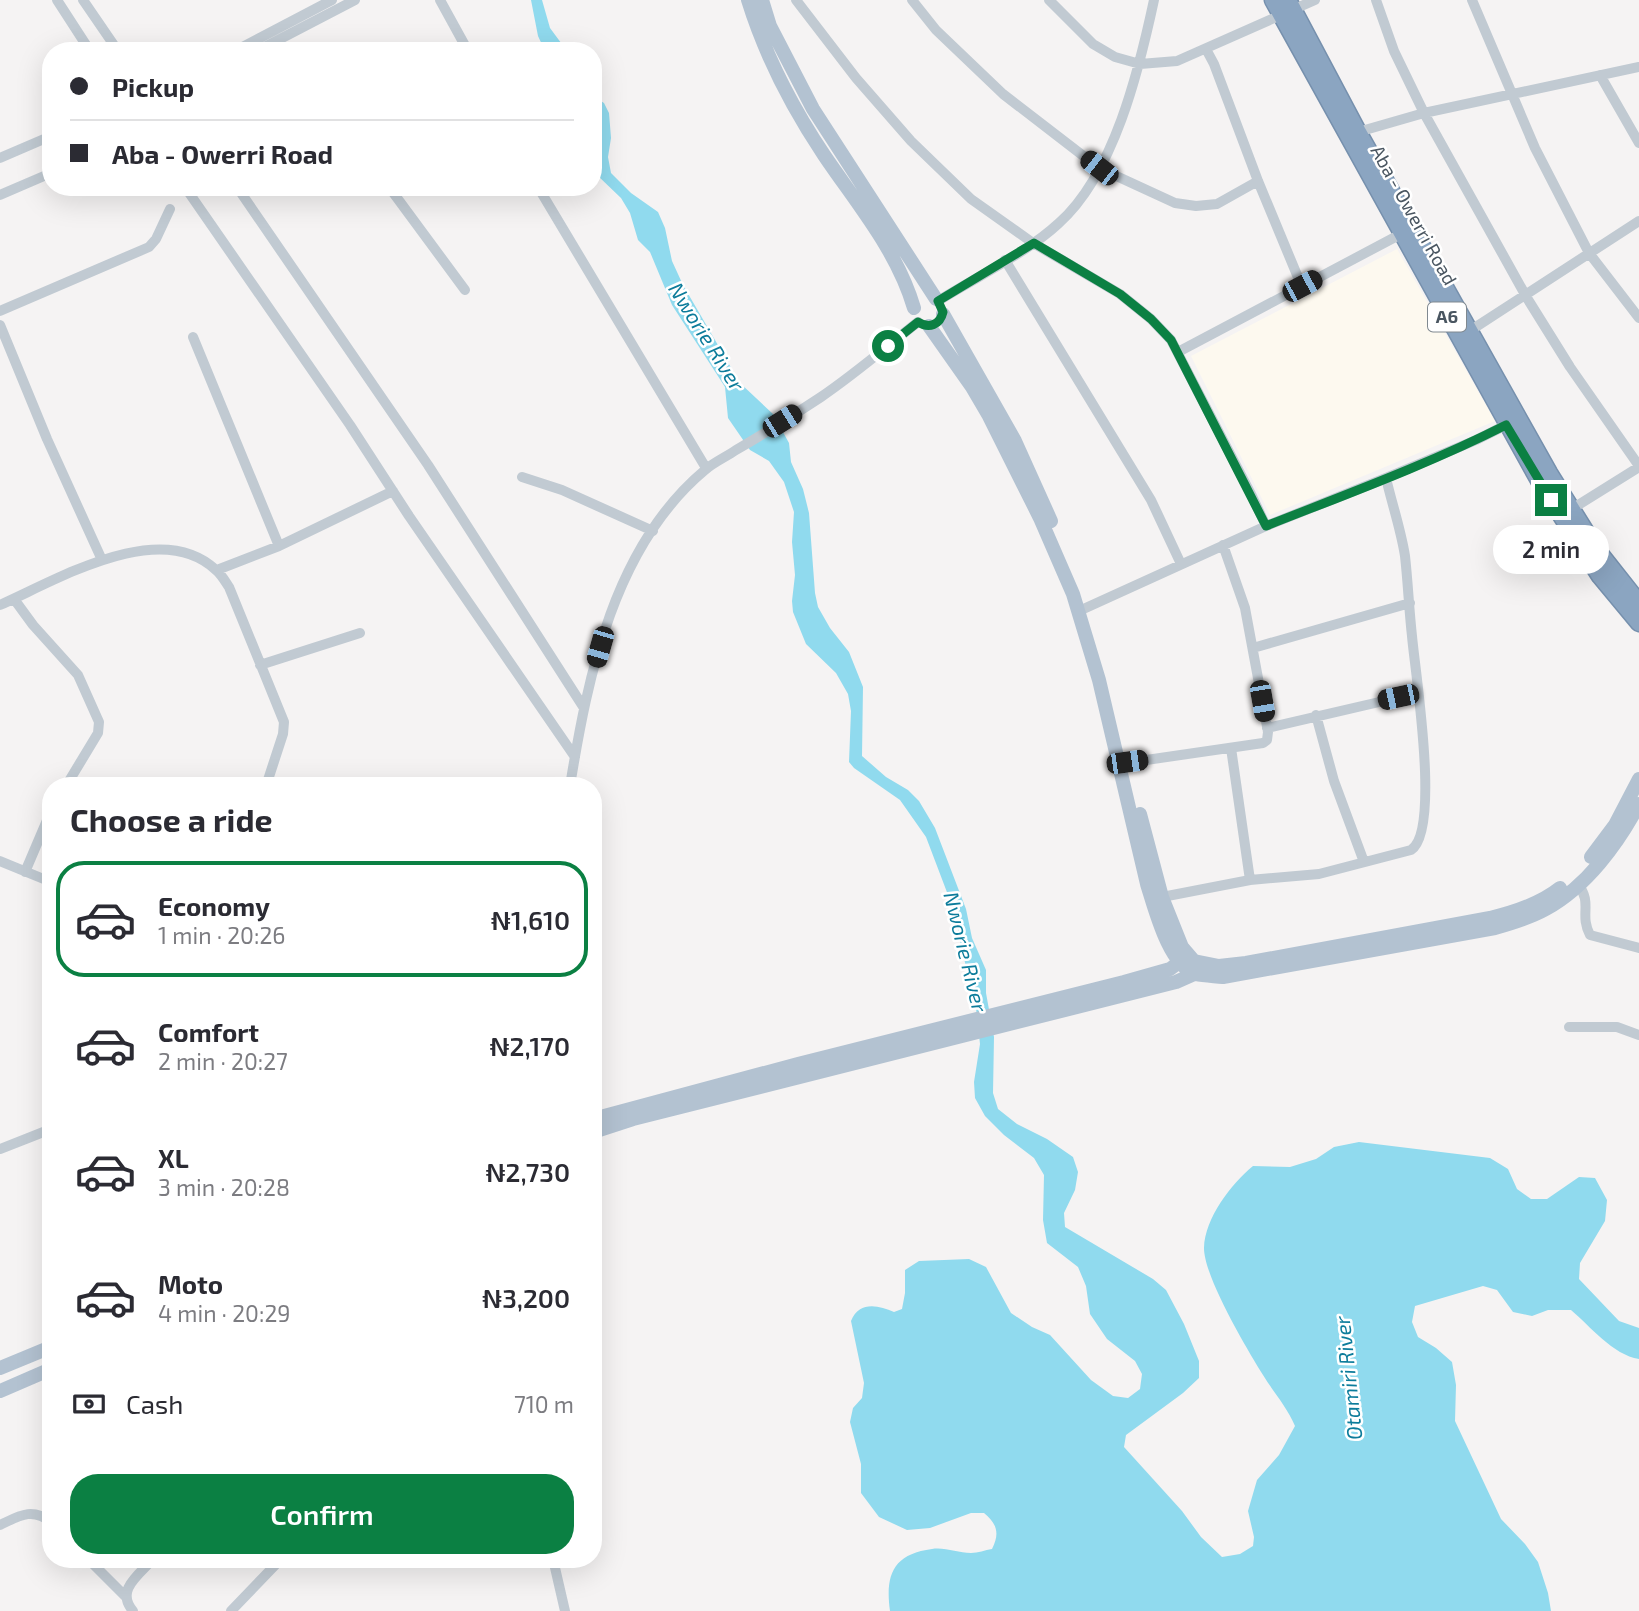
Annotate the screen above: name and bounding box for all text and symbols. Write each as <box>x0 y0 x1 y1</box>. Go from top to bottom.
text: Pickup <box>112 71 194 102</box>
text: Aba - Owerri Road <box>112 138 333 169</box>
street label: Aba - Owerri Road <box>1366 141 1462 289</box>
car <box>1076 147 1123 189</box>
car <box>1279 267 1326 305</box>
water label: Nworie River <box>664 277 751 395</box>
road number: A6 <box>1428 302 1466 332</box>
route start <box>872 330 904 362</box>
car <box>759 401 806 441</box>
route end <box>1535 484 1567 516</box>
callout: 2 min <box>1493 524 1609 574</box>
text: 2 min <box>1522 535 1580 563</box>
car <box>585 624 616 670</box>
car <box>1249 678 1276 724</box>
car <box>1376 682 1421 712</box>
car <box>1105 749 1150 775</box>
text: Choose a ride <box>70 800 273 838</box>
icon: car <box>74 888 137 951</box>
water label: Nworie River <box>939 889 994 1015</box>
text: Economy <box>158 890 270 921</box>
text: ₦1,610 <box>491 904 570 935</box>
text: 1 min · 20:26 <box>158 921 286 949</box>
icon: car <box>74 1014 137 1077</box>
text: Comfort <box>158 1016 259 1047</box>
text: ₦2,170 <box>490 1030 570 1061</box>
text: 2 min · 20:27 <box>158 1047 288 1075</box>
icon: car <box>74 1140 137 1203</box>
text: XL <box>158 1142 189 1173</box>
text: ₦2,730 <box>486 1156 570 1187</box>
text: 3 min · 20:28 <box>158 1173 290 1201</box>
icon: car <box>74 1266 137 1329</box>
text: Moto <box>158 1268 223 1299</box>
text: ₦3,200 <box>482 1282 570 1313</box>
text: 4 min · 20:29 <box>158 1299 290 1327</box>
water label: Otamiri River <box>1329 1314 1366 1441</box>
icon: cash <box>70 1385 108 1423</box>
text: Cash <box>126 1388 183 1419</box>
text: 710 m <box>514 1390 574 1418</box>
button: Confirm <box>70 1474 574 1554</box>

